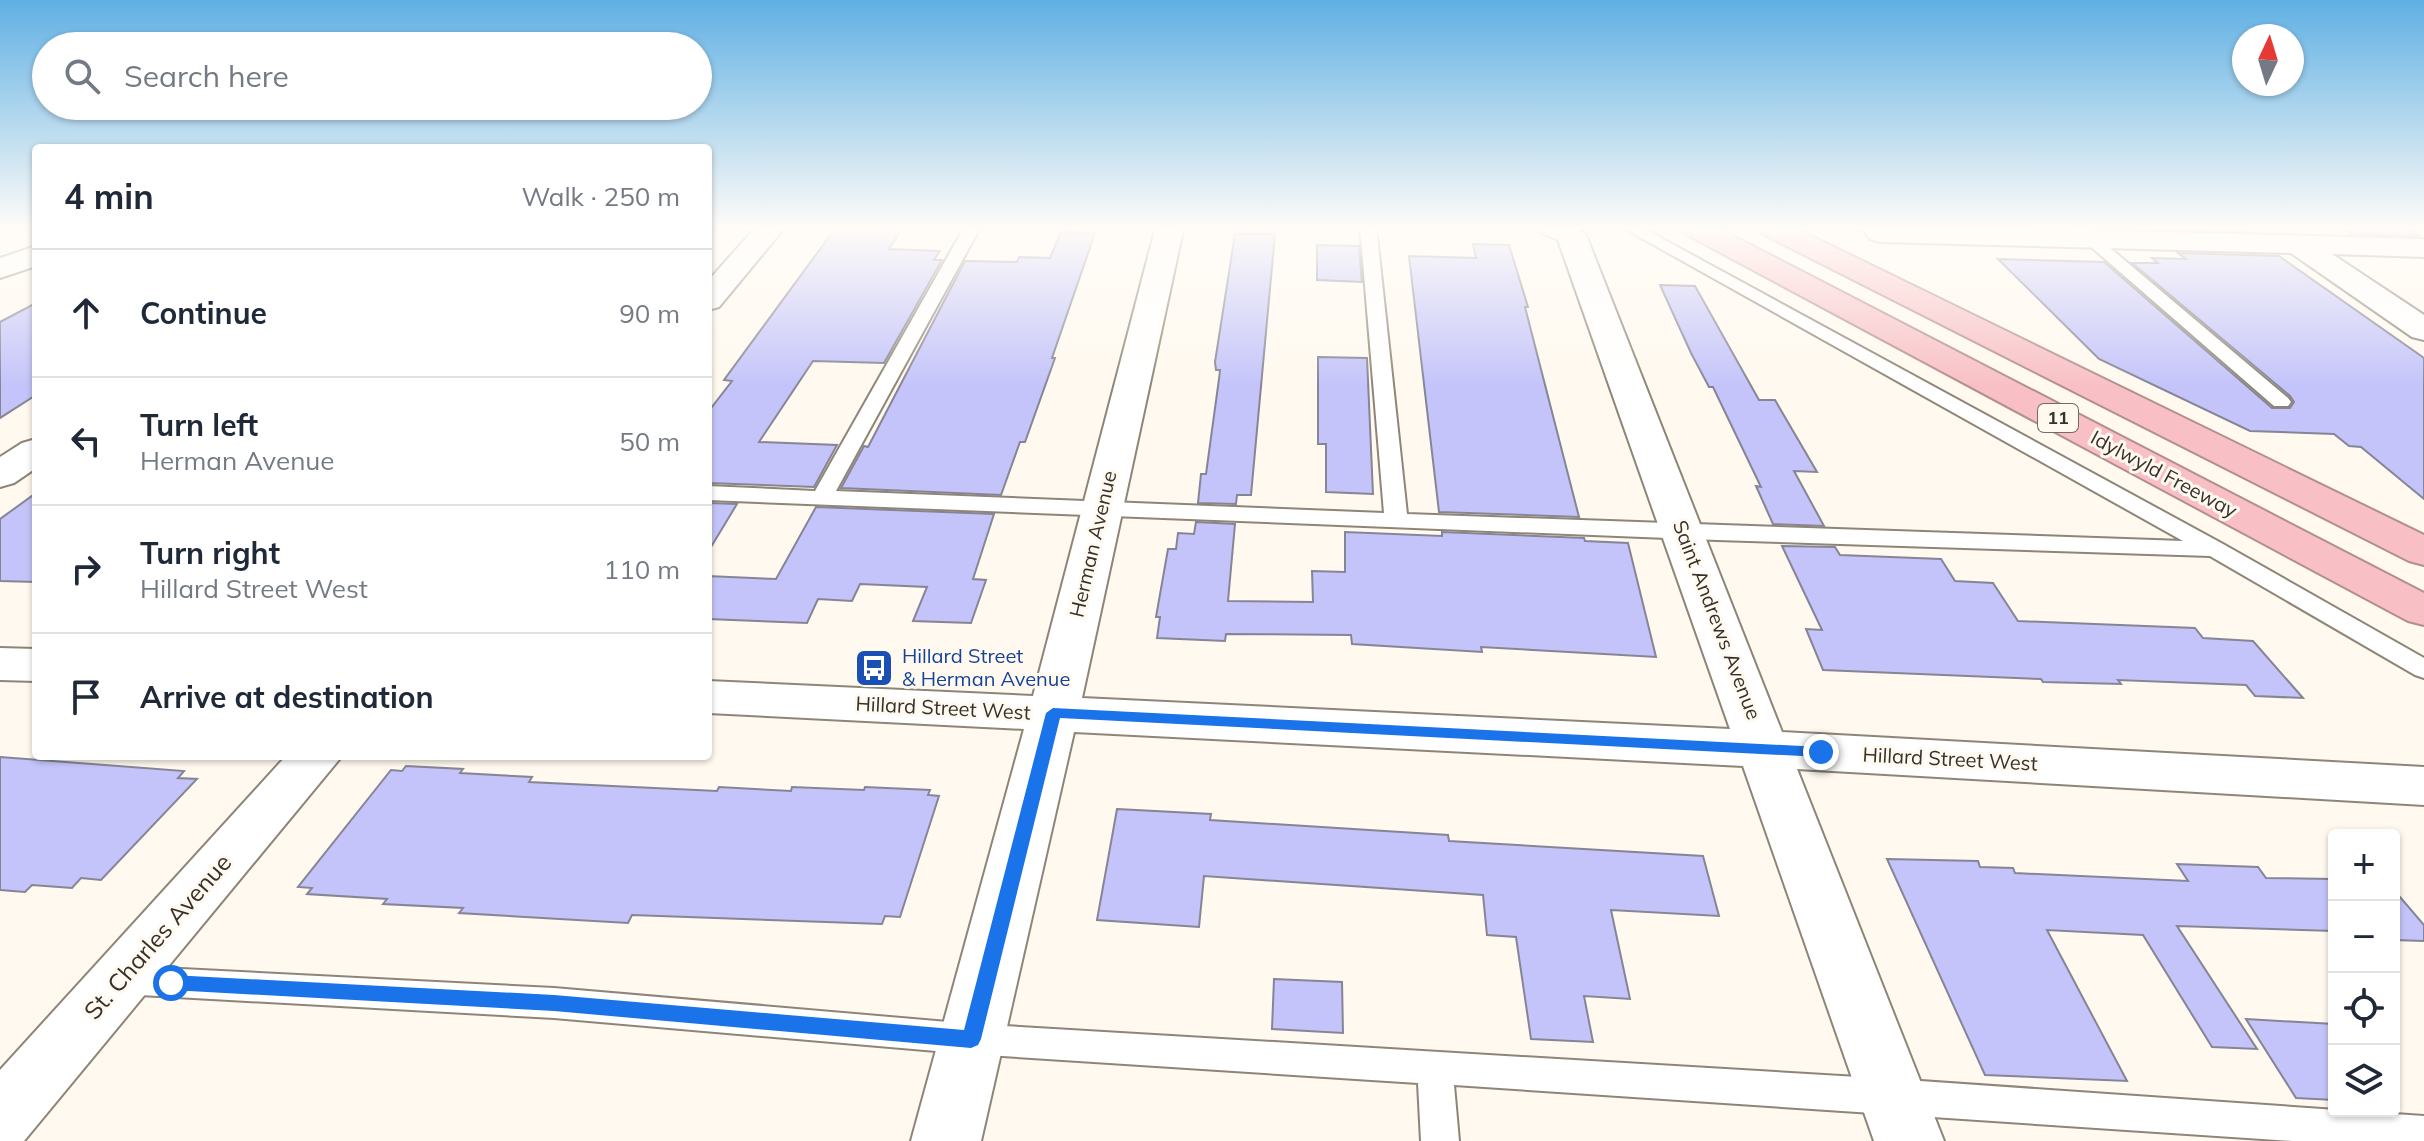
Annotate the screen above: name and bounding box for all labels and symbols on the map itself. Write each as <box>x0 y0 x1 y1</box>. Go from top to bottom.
north arrow <box>2232 24 2304 96</box>
road number: 11 <box>2038 404 2078 432</box>
street label: Idylwyld Freeway <box>2087 424 2242 523</box>
street label: Herman Avenue <box>1064 468 1122 620</box>
street label: Saint Andrews Avenue <box>1668 517 1767 723</box>
place label: Hillard Street & Herman Avenue <box>902 643 1070 691</box>
bus stop icon: Hillard Street & Herman Avenue <box>853 647 895 689</box>
street label: Hillard Street West <box>855 690 1031 725</box>
route end <box>1803 734 1839 770</box>
street label: Hillard Street West <box>1862 741 2038 776</box>
street label: St. Charles Avenue <box>77 847 237 1025</box>
route start <box>153 965 189 1001</box>

